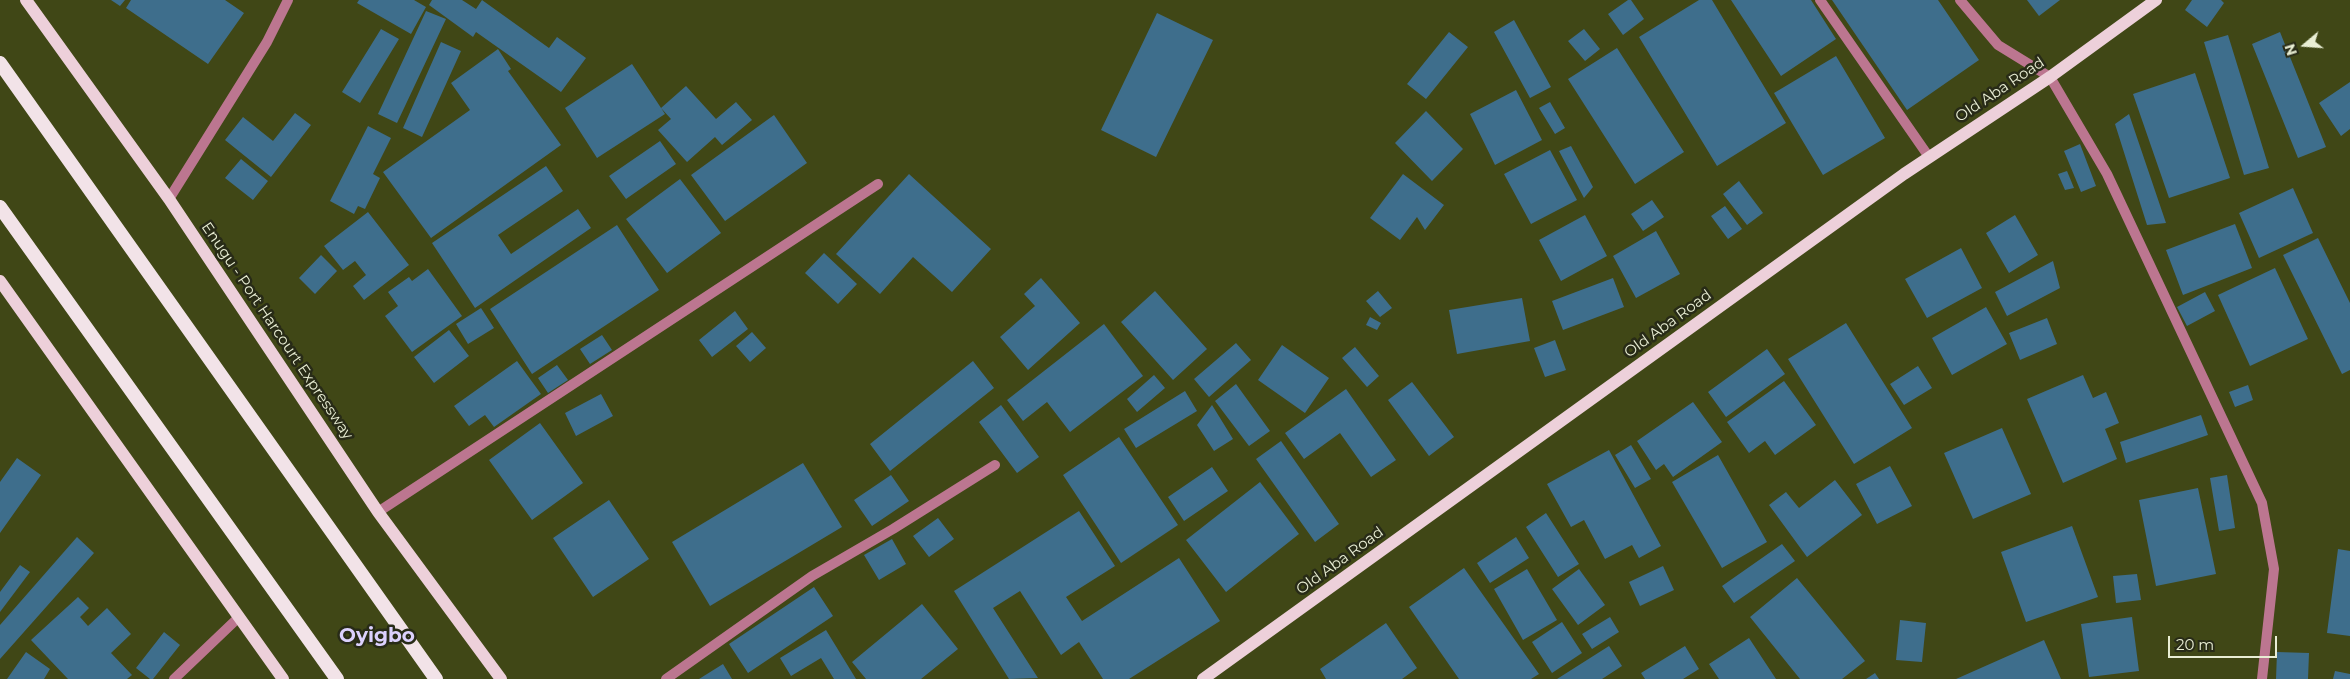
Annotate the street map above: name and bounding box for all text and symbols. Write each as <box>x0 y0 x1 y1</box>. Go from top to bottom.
north arrow <box>2280 20 2330 70</box>
text: N <box>2280 41 2301 58</box>
street label: Old Aba Road <box>1952 54 2048 126</box>
street label: Enugu - Port Harcourt Expressway <box>197 219 357 443</box>
street label: Old Aba Road <box>1621 286 1715 362</box>
street label: Old Aba Road <box>1293 523 1387 599</box>
district label: Oyigbo <box>339 624 415 648</box>
scale bar <box>2170 626 2279 658</box>
text: 20 m <box>2176 635 2214 654</box>

